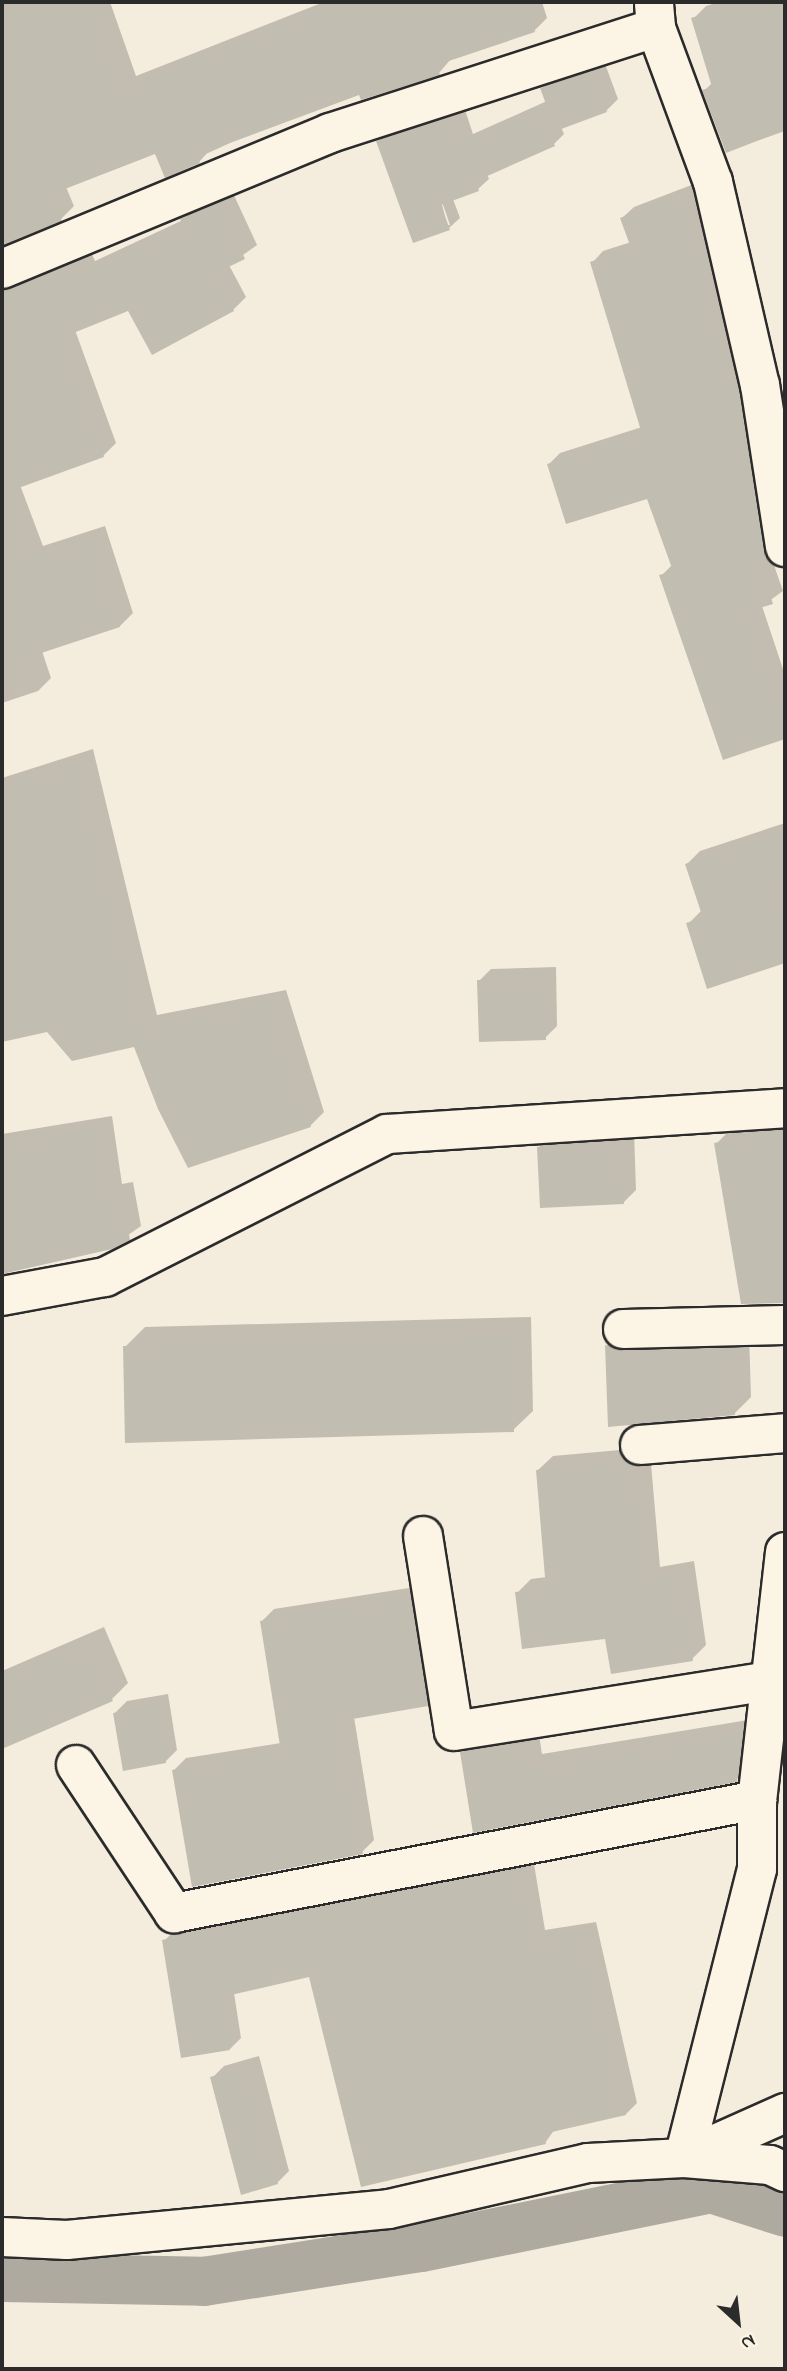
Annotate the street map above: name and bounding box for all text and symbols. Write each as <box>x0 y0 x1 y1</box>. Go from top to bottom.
north arrow <box>703 2287 773 2357</box>
text: N <box>736 2326 760 2356</box>

